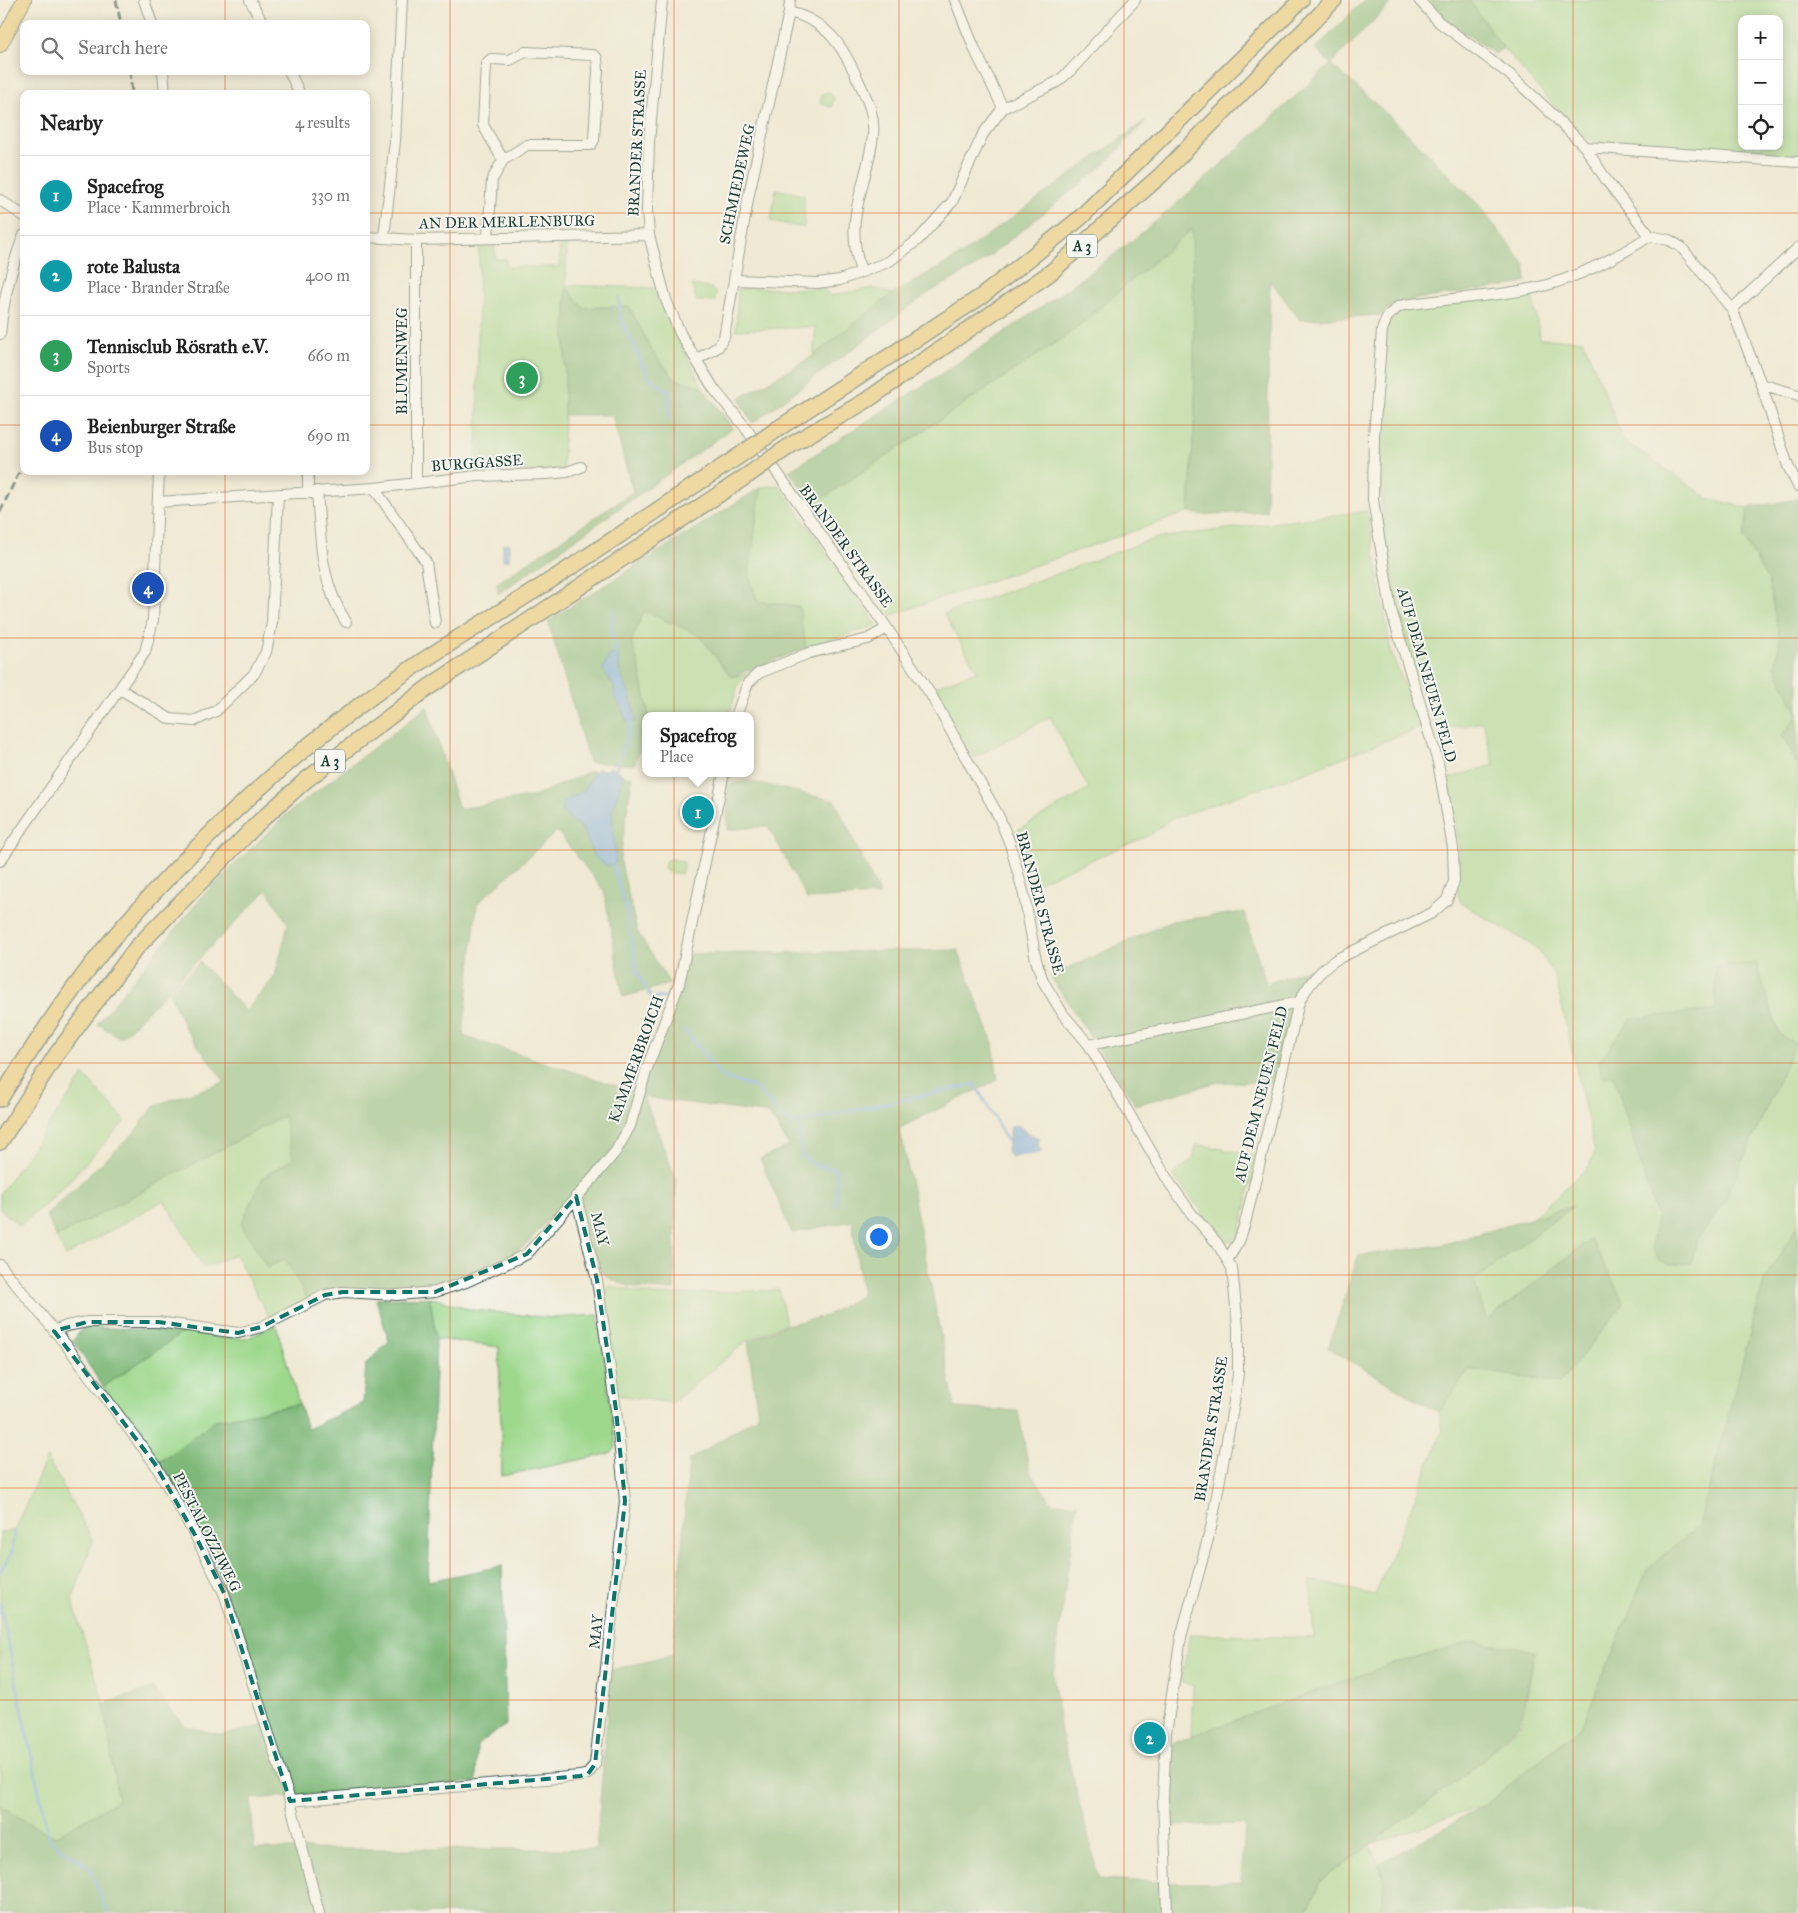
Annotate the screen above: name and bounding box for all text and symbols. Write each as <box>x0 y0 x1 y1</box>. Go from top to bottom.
map controls <box>1738 15 1783 150</box>
button: + <box>1738 15 1783 60</box>
search box <box>20 20 370 75</box>
icon: search <box>38 34 66 62</box>
text: Search here <box>78 36 168 59</box>
button: − <box>1738 60 1783 105</box>
street label: BRANDER STRASSE <box>624 69 650 217</box>
button: locate <box>1738 105 1783 150</box>
text: Nearby <box>40 110 103 136</box>
text: 4 results <box>295 113 350 132</box>
street label: SCHMIEDEWEG <box>715 122 759 246</box>
text: Spacefrog <box>87 175 163 198</box>
text: 1 <box>53 186 59 205</box>
text: 330 m <box>311 186 350 205</box>
text: Place · Kammerbroich <box>87 198 230 217</box>
street label: AN DER MERLENBURG <box>418 211 595 233</box>
road number: A 3 <box>1067 235 1097 258</box>
text: rote Balusta <box>87 255 180 278</box>
text: 2 <box>52 266 60 285</box>
text: 400 m <box>306 266 350 285</box>
text: Place · Brander Straße <box>87 278 230 297</box>
street label: BLUMENWEG <box>393 307 411 415</box>
text: Tennisclub Rösrath e.V. <box>87 335 269 358</box>
text: 3 <box>53 346 59 365</box>
text: 660 m <box>307 346 350 365</box>
text: Sports <box>87 358 130 377</box>
pin: 3 <box>506 359 538 397</box>
text: Beienburger Straße <box>87 415 236 438</box>
text: 4 <box>52 426 60 445</box>
text: 690 m <box>307 426 350 445</box>
text: Bus stop <box>87 438 143 457</box>
street label: BURGGASSE <box>431 451 524 475</box>
street label: BRANDER STRASSE <box>796 481 897 611</box>
pin: 4 <box>132 569 164 607</box>
street label: AUF DEM NEUEN FELD <box>1393 585 1461 765</box>
popup <box>642 712 754 777</box>
text: Spacefrog <box>660 724 736 747</box>
text: Place <box>660 747 693 766</box>
road number: A 3 <box>315 749 345 772</box>
pin: 1 <box>682 793 714 831</box>
street label: BRANDER STRASSE <box>1012 830 1068 977</box>
street label: KAMMERBROICH <box>605 993 667 1125</box>
street label: AUF DEM NEUEN FELD <box>1230 1004 1292 1185</box>
street label: MAY <box>587 1210 613 1248</box>
your location <box>866 1224 892 1250</box>
street label: BRANDER STRASSE <box>1191 1355 1231 1503</box>
street label: PESTALOZZIWEG <box>169 1469 245 1595</box>
street label: MAY <box>585 1613 607 1650</box>
pin: 2 <box>1134 1719 1166 1757</box>

